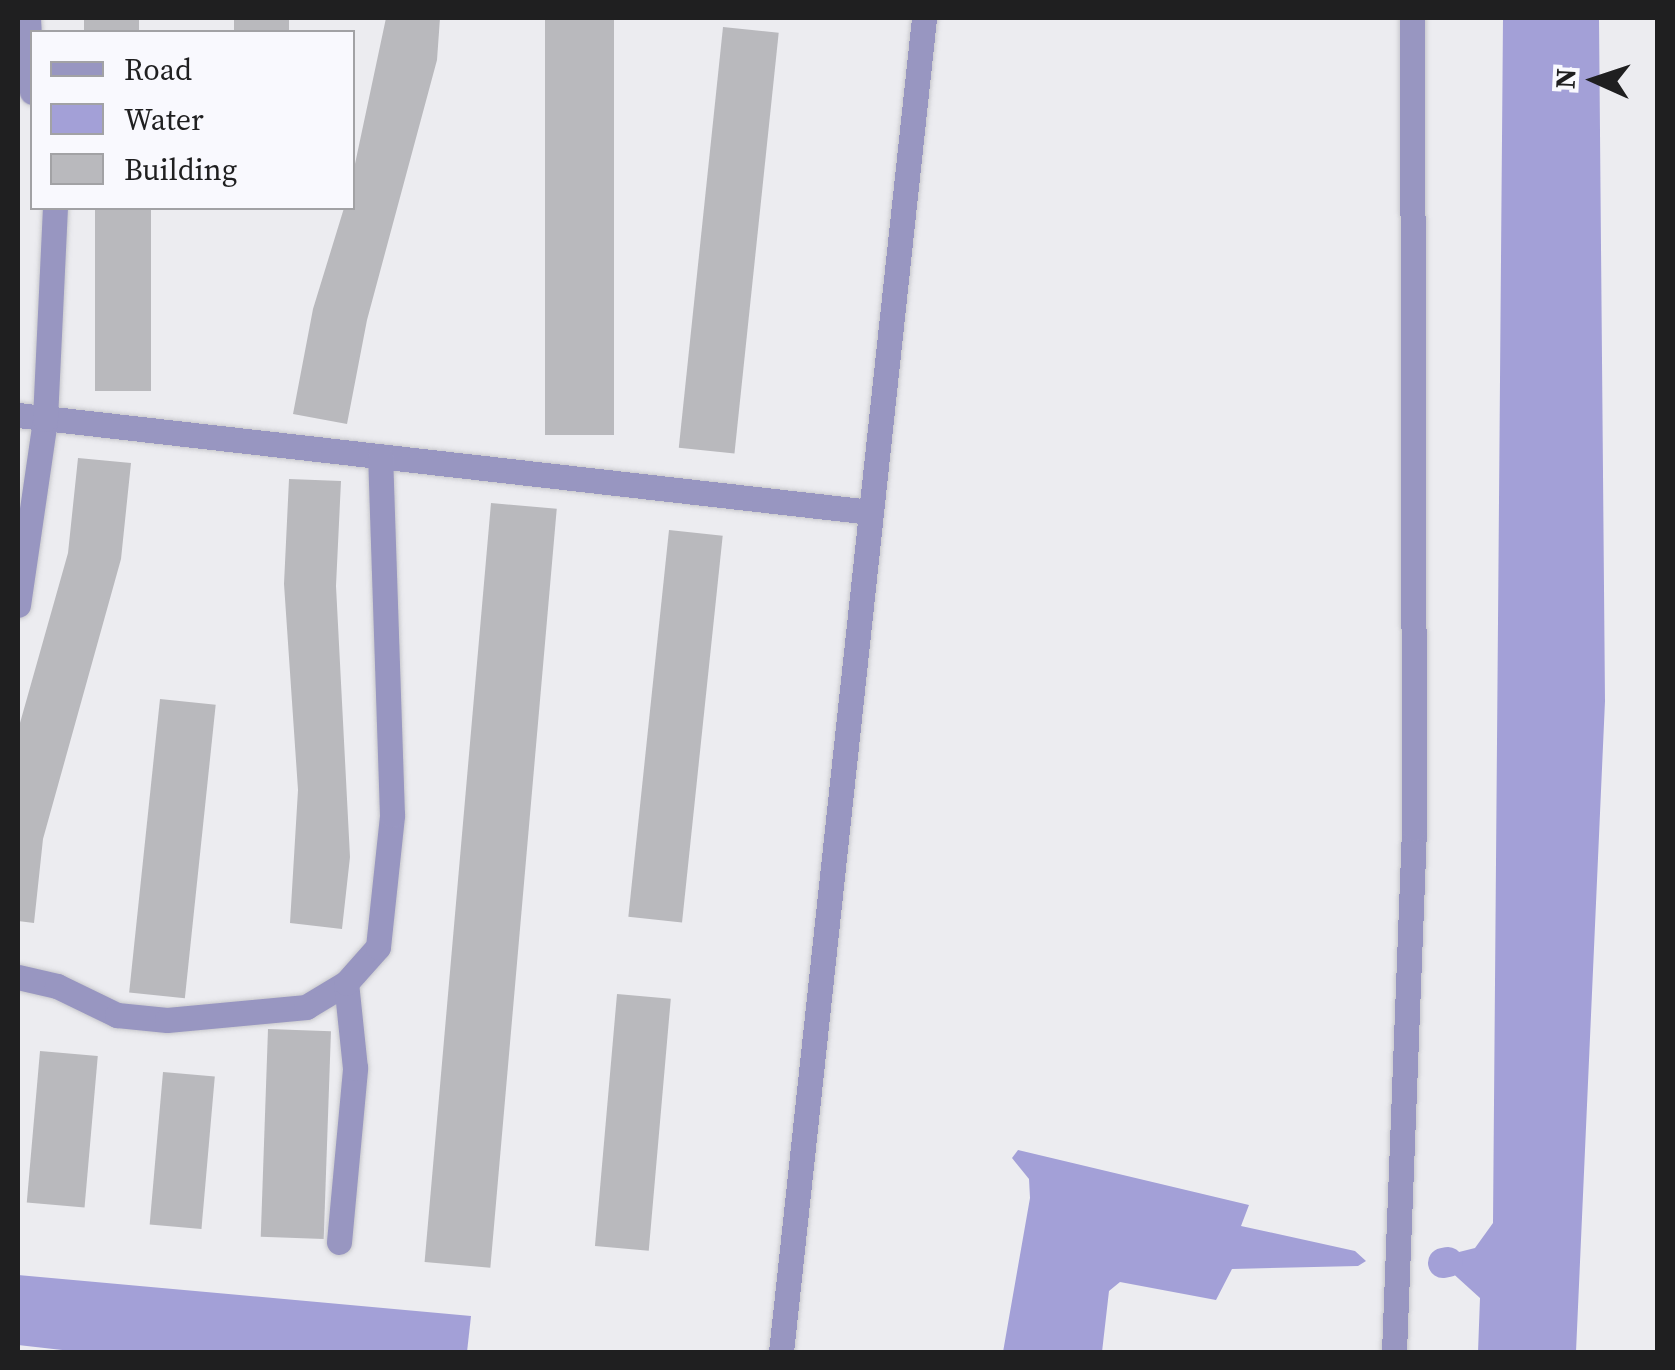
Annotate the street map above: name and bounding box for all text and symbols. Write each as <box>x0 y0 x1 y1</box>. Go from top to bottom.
legend <box>30 30 355 210</box>
north arrow <box>1545 30 1645 130</box>
text: Road <box>124 49 192 90</box>
text: N <box>1546 67 1585 90</box>
text: Water <box>124 99 204 140</box>
text: Building <box>124 149 237 190</box>

